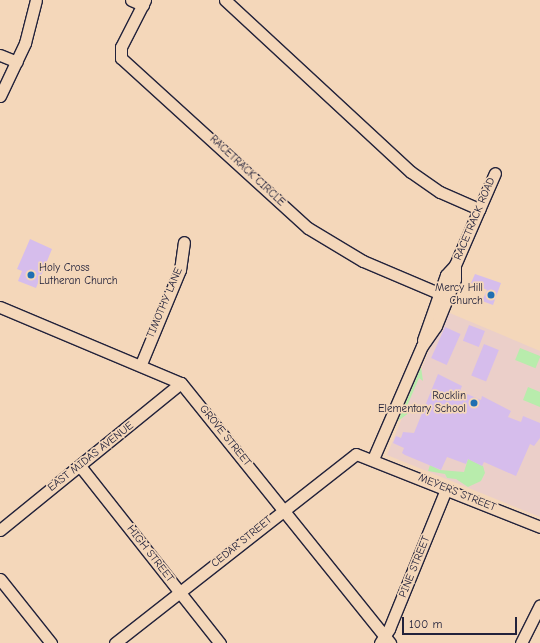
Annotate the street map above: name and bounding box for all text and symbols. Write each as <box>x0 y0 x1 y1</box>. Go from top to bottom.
street label: RACETRACK CIRCLE <box>207 133 287 209</box>
street label: RACETRACK ROAD <box>452 176 498 262</box>
place label: Holy Cross Lutheran Church <box>39 262 118 288</box>
street label: TIMOTHY LANE <box>144 266 186 340</box>
marker: Holy Cross Lutheran Church <box>26 270 36 280</box>
place label: Mercy Hill Church <box>435 282 483 308</box>
marker: Mercy Hill Church <box>486 290 496 300</box>
place label: Rocklin Elementary School <box>378 390 466 416</box>
marker: Rocklin Elementary School <box>469 398 479 408</box>
street label: GROVE STREET <box>196 403 254 469</box>
street label: EAST MIDAS AVENUE <box>46 419 136 495</box>
street label: MEYERS STREET <box>416 471 498 515</box>
street label: CEDAR STREET <box>209 513 275 571</box>
street label: HIGH STREET <box>124 523 176 585</box>
street label: PINE STREET <box>397 534 433 600</box>
scale bar <box>404 609 519 635</box>
text: 100 m <box>409 617 442 631</box>

